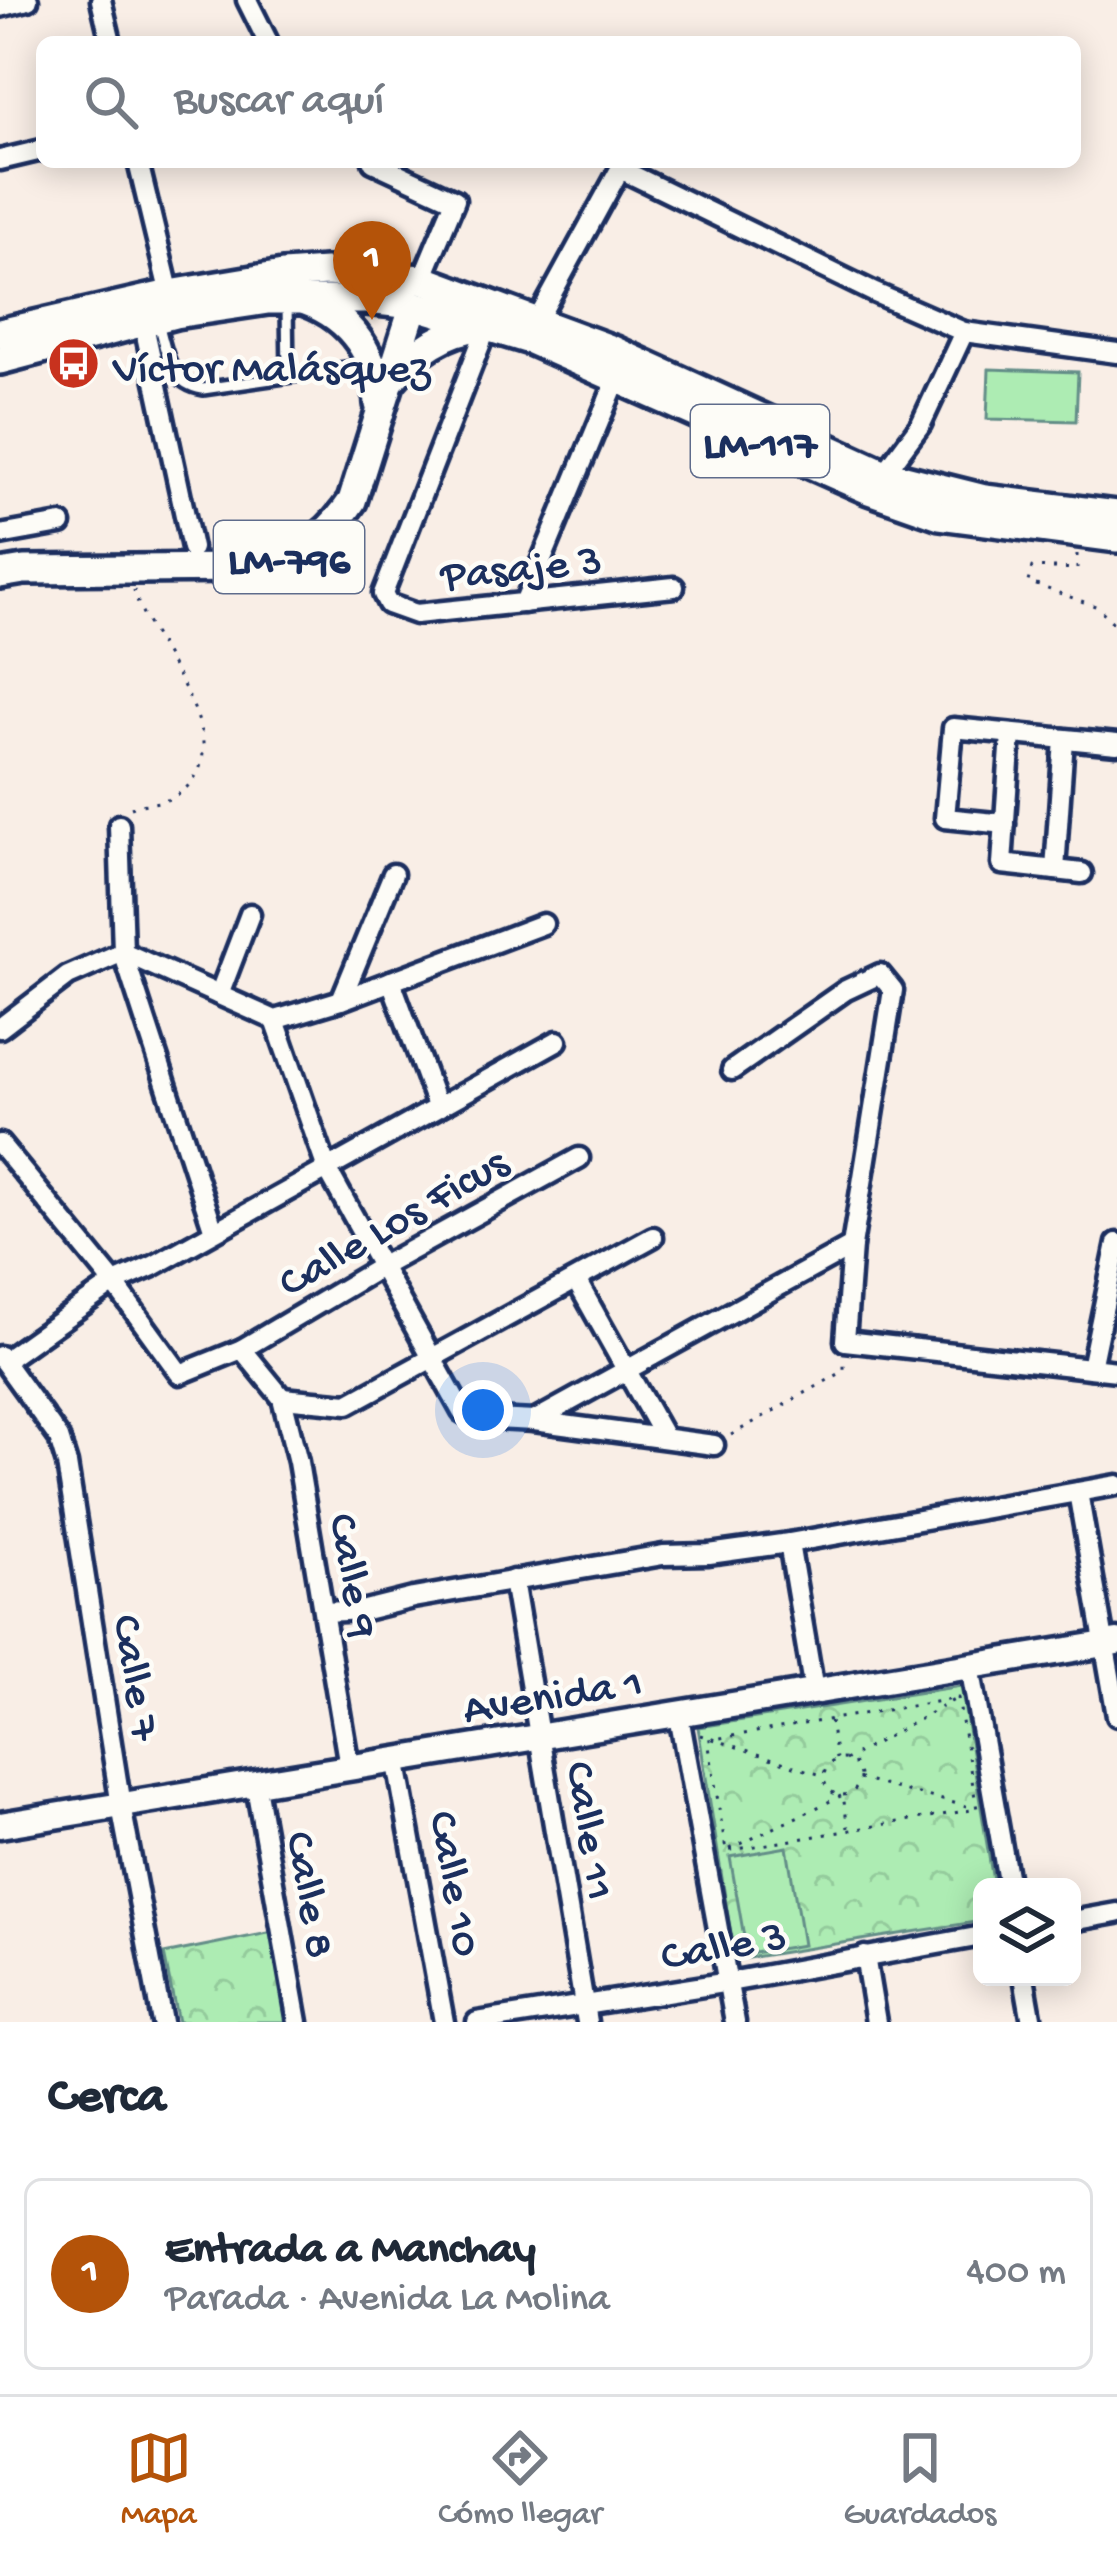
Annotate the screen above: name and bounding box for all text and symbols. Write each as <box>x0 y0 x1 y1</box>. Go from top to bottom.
search box <box>36 36 1081 168</box>
icon: search <box>78 69 144 135</box>
text: Buscar aquí <box>174 76 384 129</box>
pin: 1 <box>333 221 411 320</box>
bus stop icon: Víctor Malásquez <box>46 336 102 392</box>
place label: Víctor Malásquez <box>112 345 431 398</box>
road number: LM-117 <box>691 405 829 477</box>
road number: LM-796 <box>214 521 364 593</box>
street label: Pasaje 3 <box>437 537 605 606</box>
street label: Calle Los Ficus <box>271 1138 520 1312</box>
your location <box>453 1380 513 1440</box>
street label: Calle 9 <box>313 1510 387 1643</box>
street label: Calle 7 <box>97 1612 169 1746</box>
street label: Avenida 1 <box>460 1659 647 1740</box>
street label: Calle 11 <box>550 1758 624 1904</box>
street label: Calle 10 <box>413 1807 490 1961</box>
street label: Calle 8 <box>269 1828 344 1963</box>
map controls <box>973 1878 1081 1986</box>
button: layers <box>973 1878 1081 1986</box>
street label: Calle 3 <box>657 1912 791 1986</box>
text: Cerca <box>48 2070 166 2130</box>
text: Entrada a Manchay <box>165 2225 536 2278</box>
text: 1 <box>82 2251 98 2297</box>
text: 400 m <box>966 2251 1066 2297</box>
text: Parada · Avenida La Molina <box>165 2278 610 2324</box>
tab: Mapa <box>121 2425 197 2535</box>
tab: Cómo llegar <box>438 2425 602 2535</box>
tab: Guardados <box>844 2425 996 2535</box>

